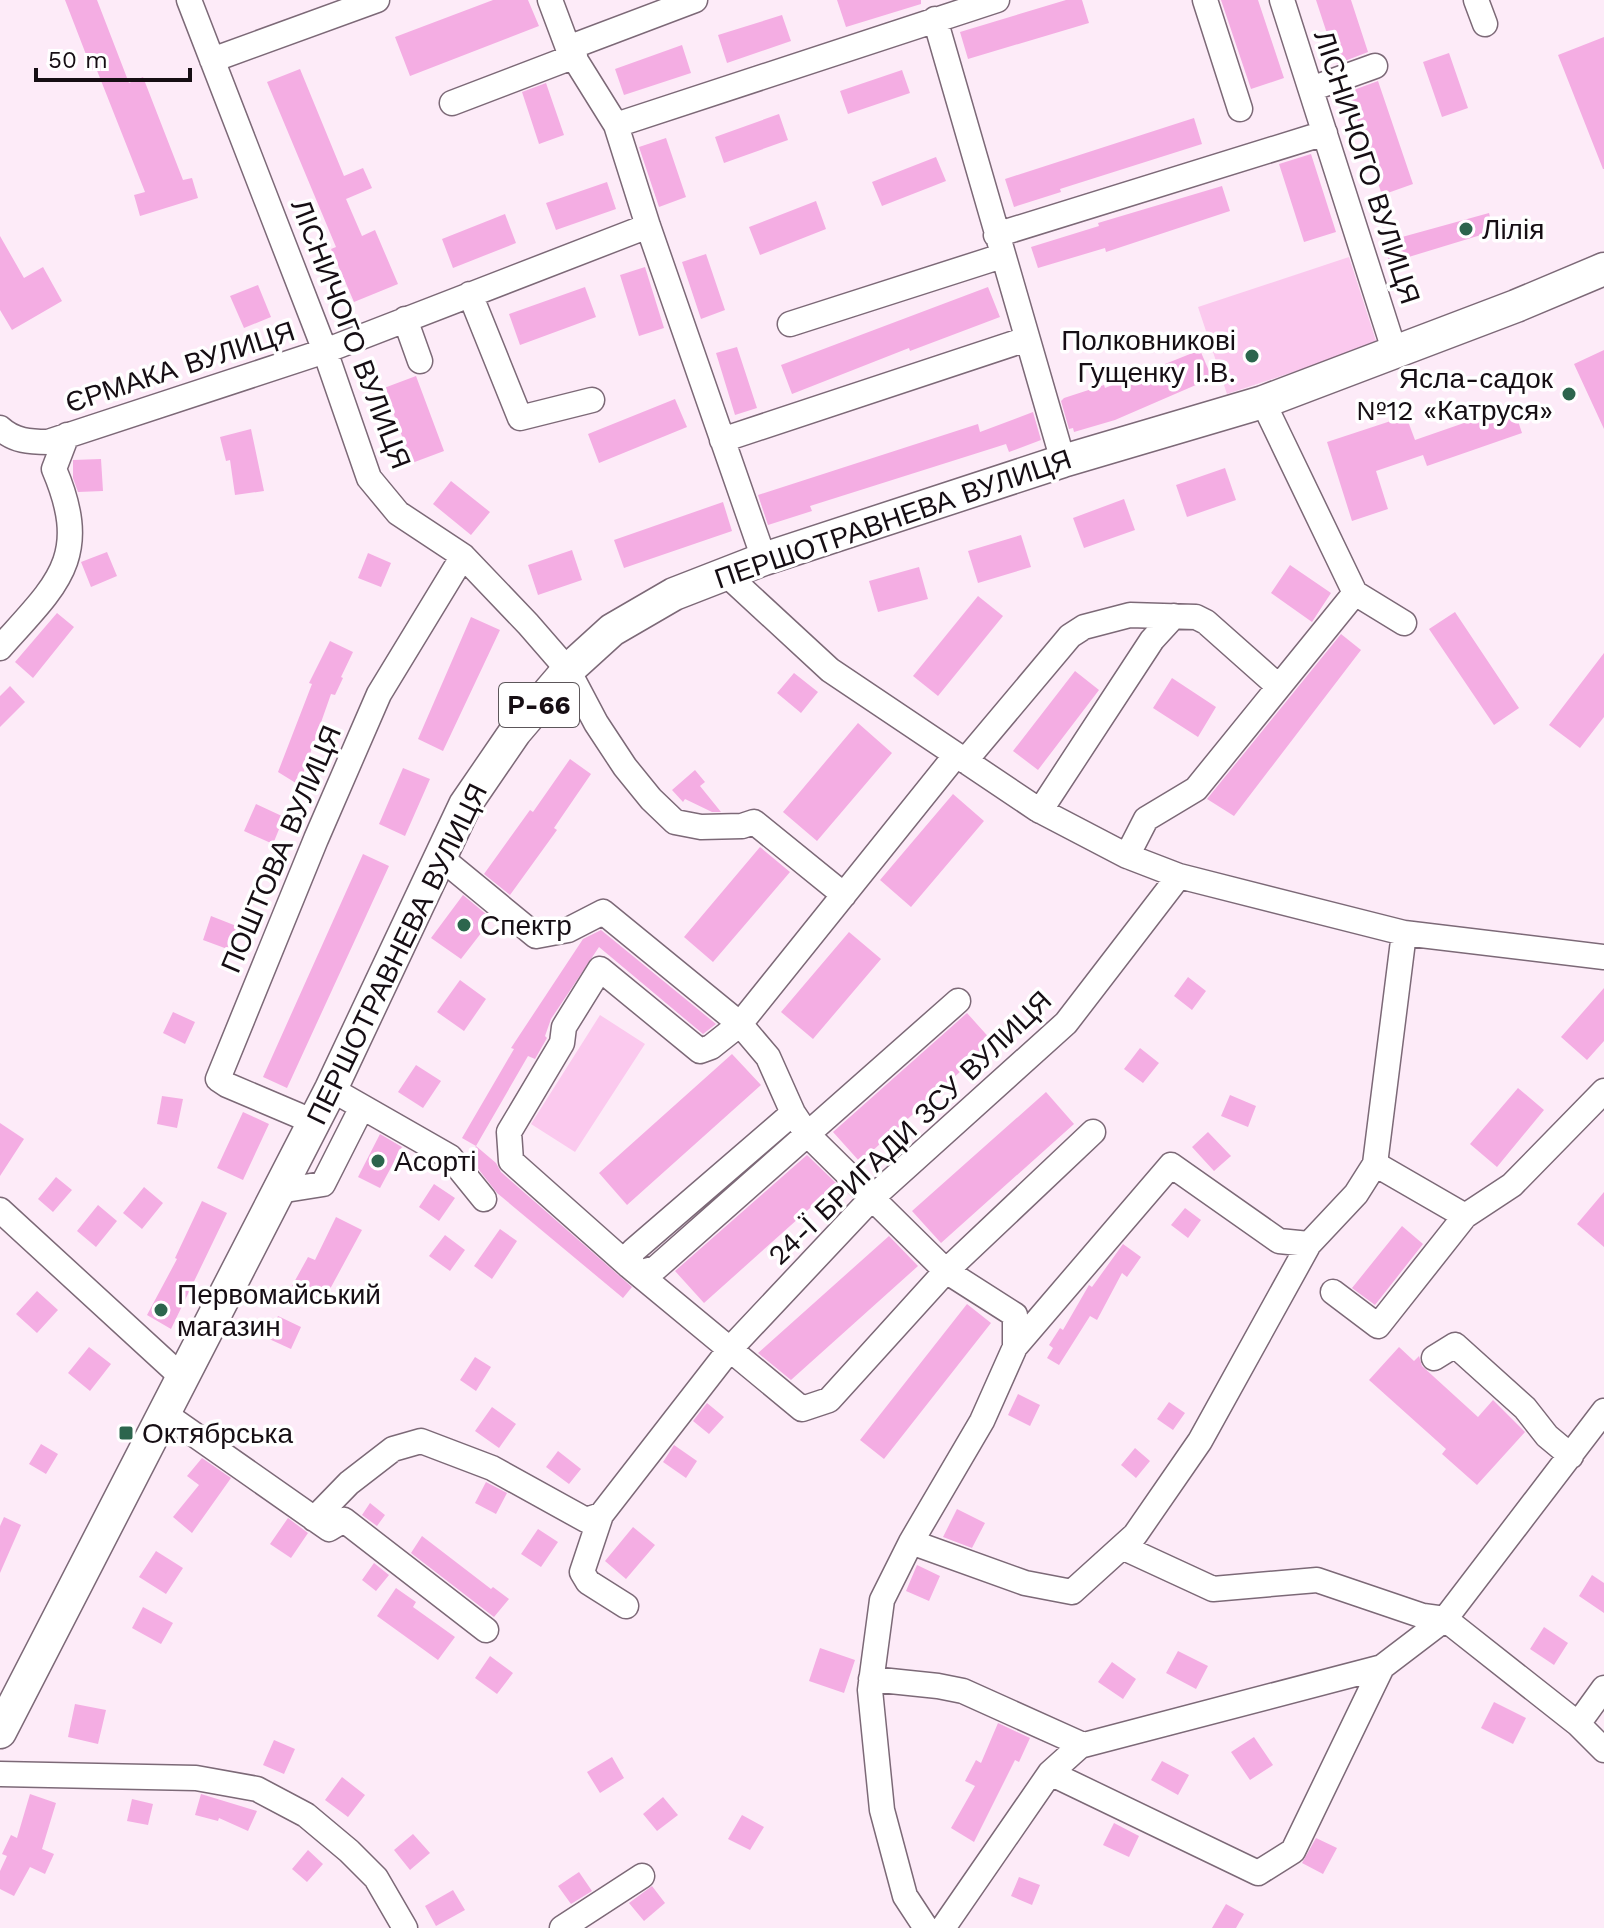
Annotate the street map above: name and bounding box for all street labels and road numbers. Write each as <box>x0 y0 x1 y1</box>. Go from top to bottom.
street label: ЛІСНИЧОГО ВУЛИЦЯ <box>1307 26 1427 308</box>
street label: ЛІСНИЧОГО ВУЛИЦЯ <box>284 195 418 473</box>
street label: ЄРМАКА ВУЛИЦЯ <box>61 314 299 420</box>
street label: ПЕРШОТРАВНЕВА ВУЛИЦЯ <box>710 442 1076 596</box>
road number: Р-66 <box>499 683 579 727</box>
street label: ПОШТОВА ВУЛИЦЯ <box>214 720 348 978</box>
street label: ПЕРШОТРАВНЕВА ВУЛИЦЯ <box>300 778 494 1130</box>
street label: 24-Ї БРИГАДИ ЗСУ ВУЛИЦЯ <box>762 984 1058 1272</box>

